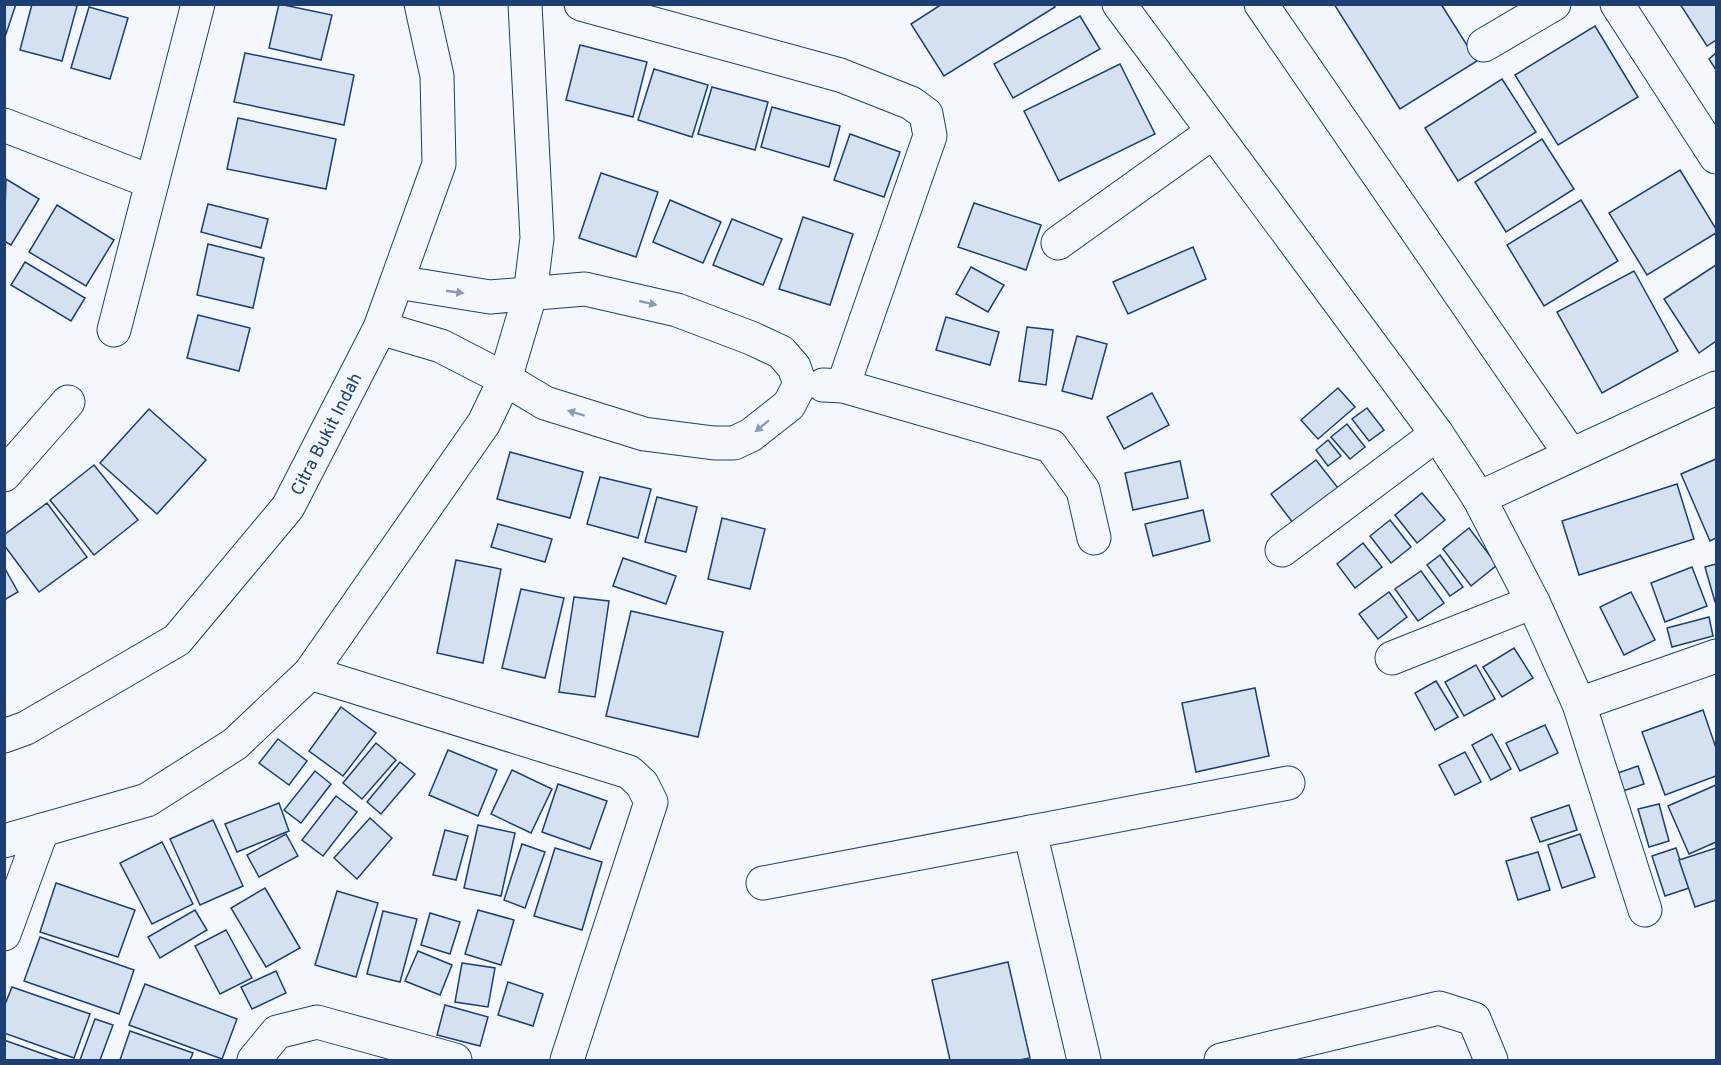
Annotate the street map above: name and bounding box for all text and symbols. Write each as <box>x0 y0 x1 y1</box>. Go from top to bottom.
one-way arrow <box>446 288 465 297</box>
one-way arrow <box>639 299 658 308</box>
street label: Citra Bukit Indah <box>286 369 368 500</box>
one-way arrow <box>567 407 585 417</box>
one-way arrow <box>754 420 770 433</box>

